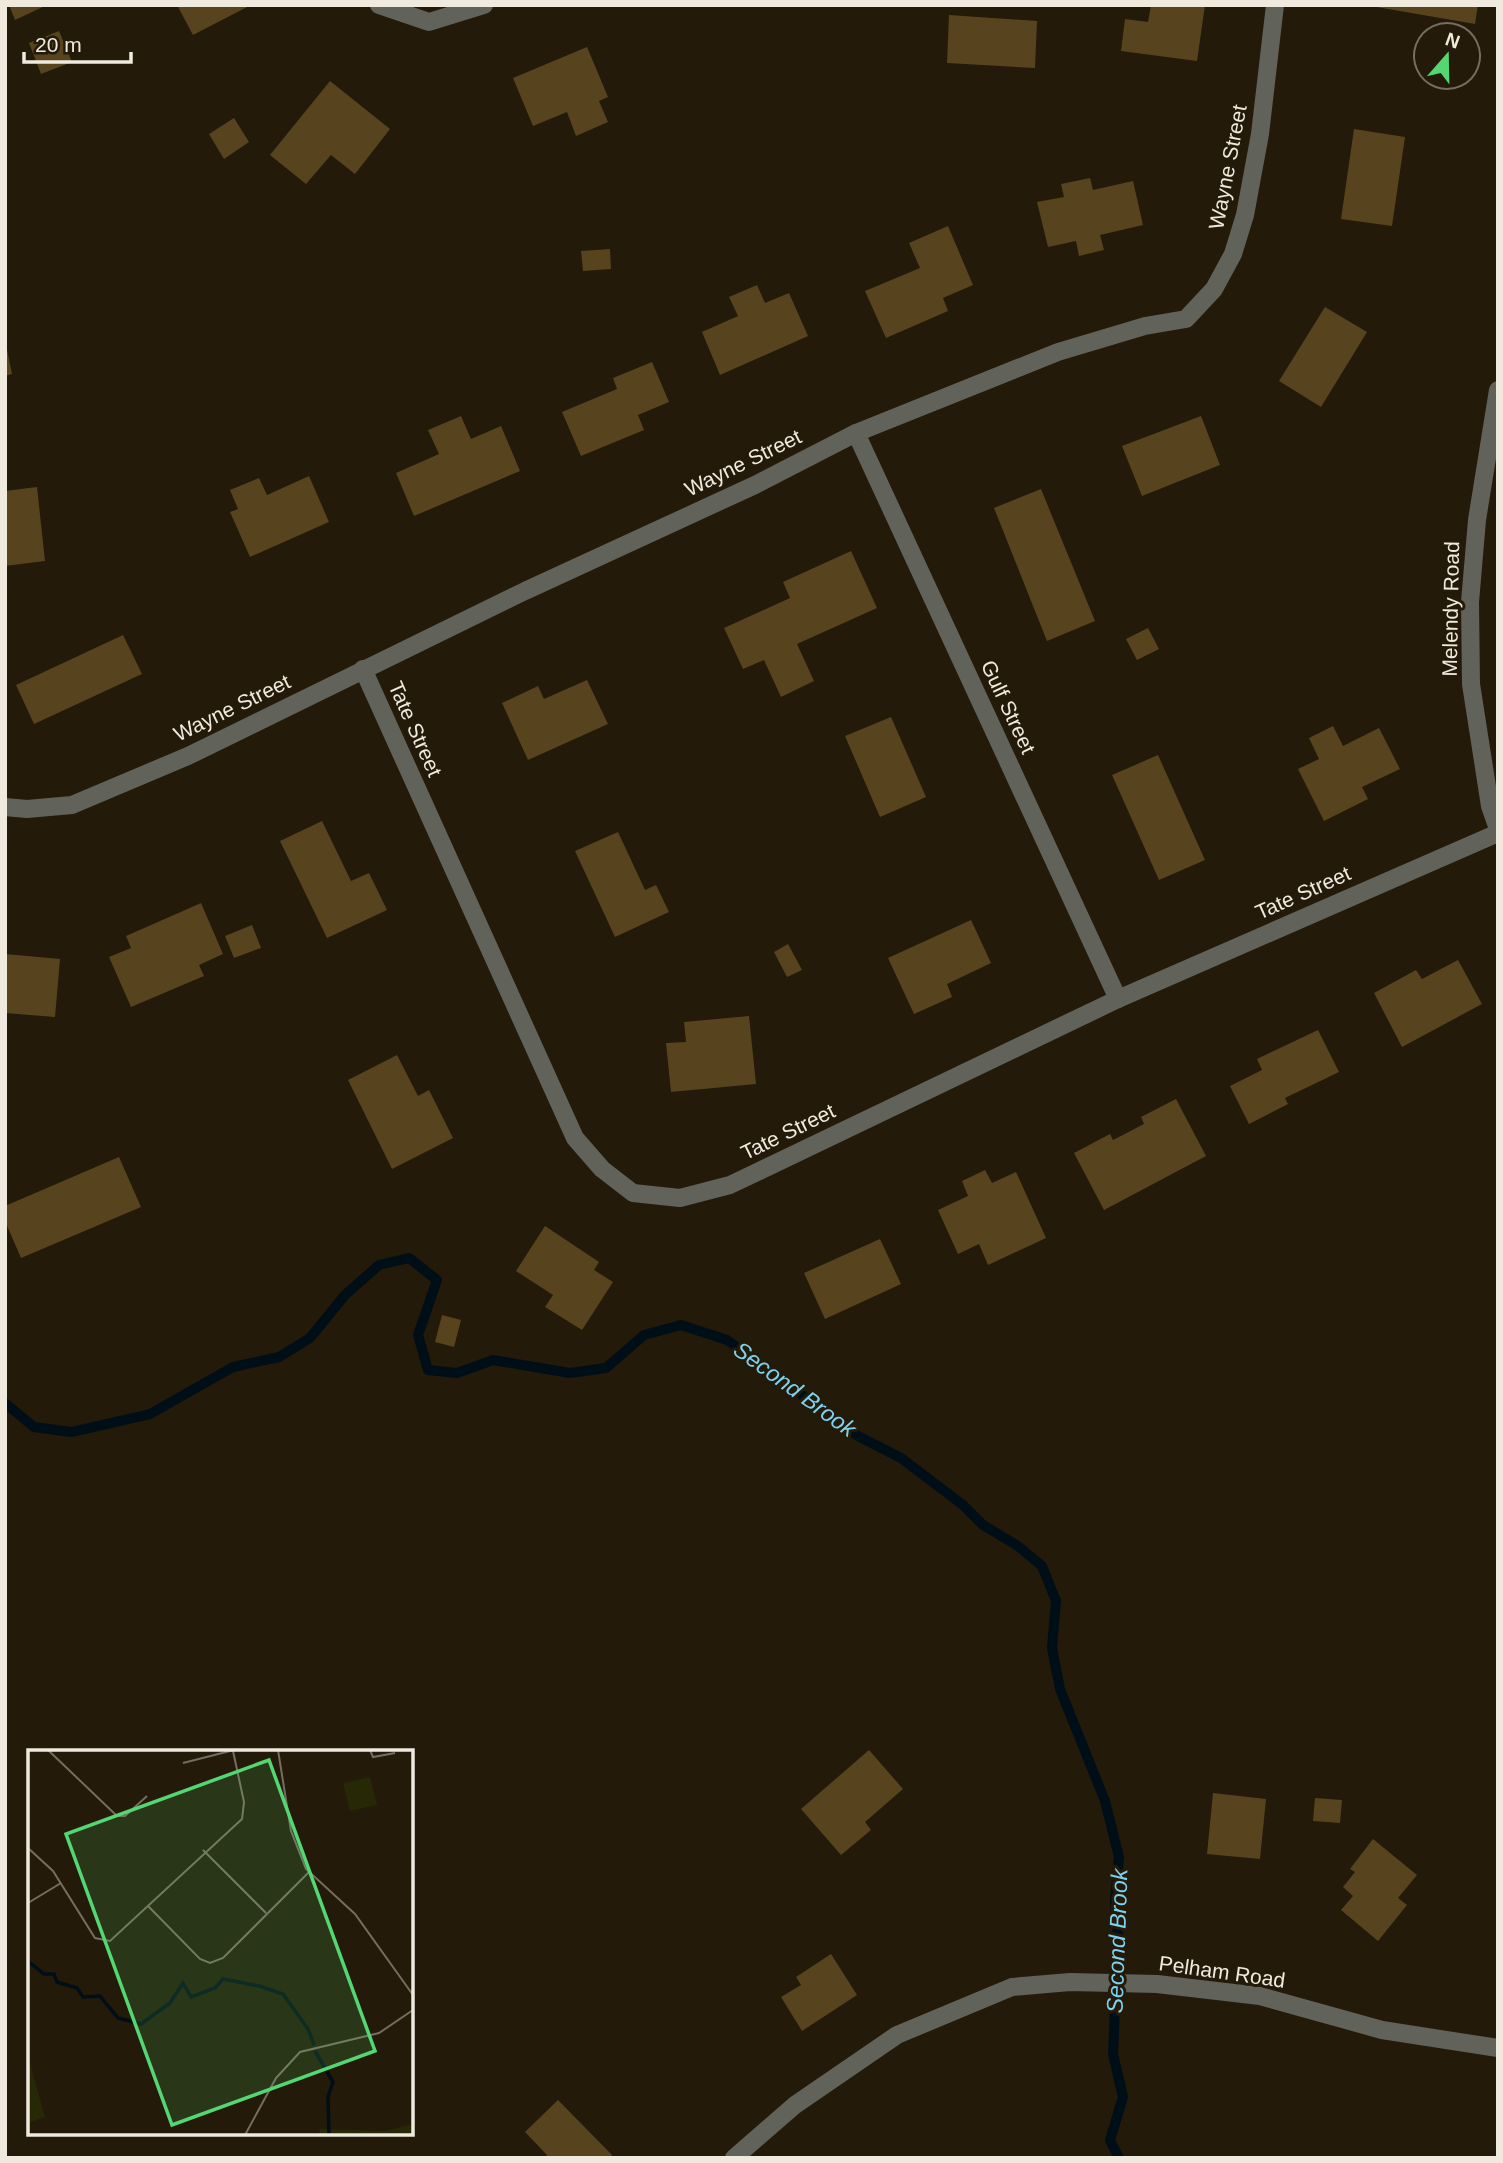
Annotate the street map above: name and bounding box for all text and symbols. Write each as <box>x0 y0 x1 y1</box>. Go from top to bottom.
scale bar <box>24 21 131 65</box>
north arrow <box>1412 21 1482 91</box>
text: N <box>1443 28 1463 53</box>
text: 20 m <box>35 33 82 56</box>
street label: Wayne Street <box>1204 102 1251 231</box>
street label: Wayne Street <box>681 424 805 501</box>
street label: Melendy Road <box>1438 541 1463 677</box>
street label: Gulf Street <box>977 656 1040 757</box>
street label: Wayne Street <box>170 669 294 746</box>
street label: Tate Street <box>384 678 447 780</box>
street label: Tate Street <box>1252 861 1354 924</box>
street label: Tate Street <box>737 1099 839 1164</box>
water label: Second Brook <box>729 1336 862 1443</box>
inset map <box>28 1750 413 2135</box>
water label: Second Brook <box>1101 1867 1133 2014</box>
street label: Pelham Road <box>1157 1951 1287 1992</box>

